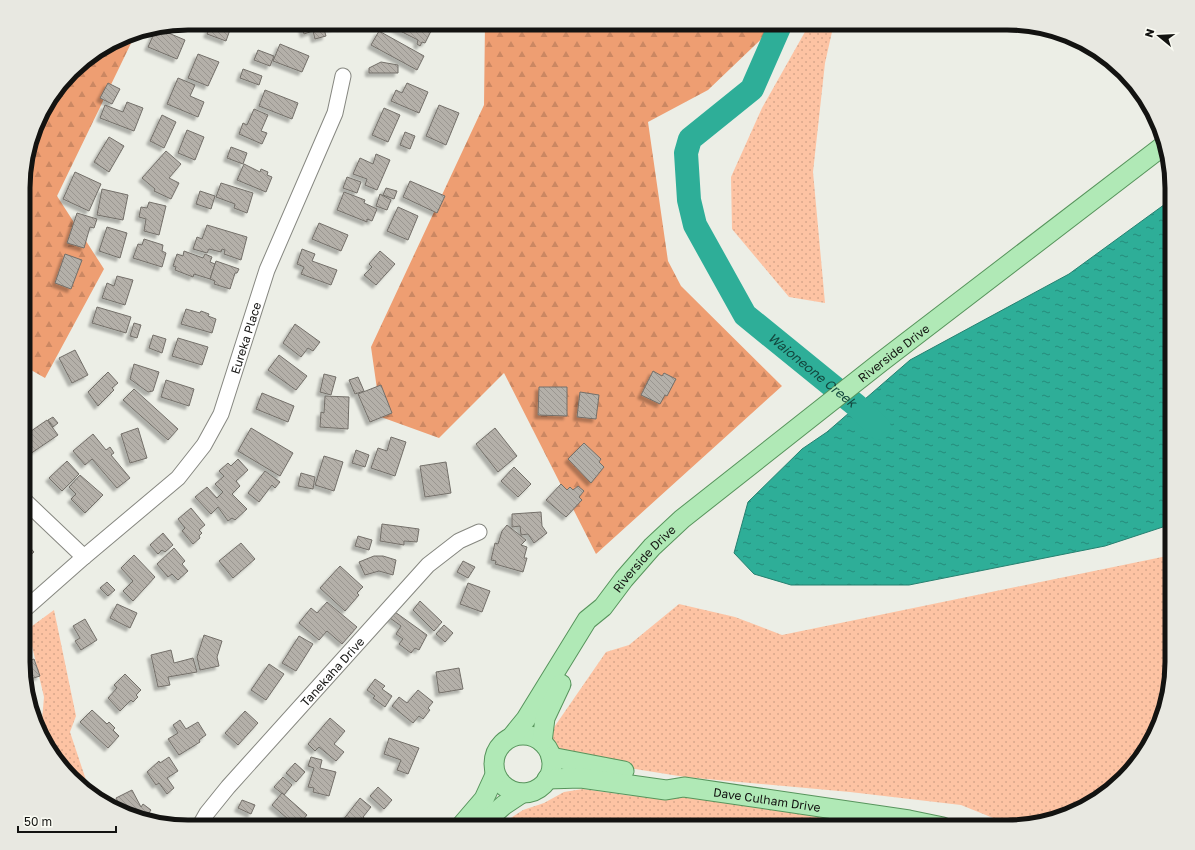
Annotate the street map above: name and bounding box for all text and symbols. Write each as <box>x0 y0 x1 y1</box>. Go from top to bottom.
north arrow <box>1139 16 1179 56</box>
text: N <box>1142 27 1156 39</box>
street label: Eureka Place <box>227 300 264 376</box>
street label: Riverside Drive <box>855 320 932 385</box>
water label: Waioneone Creek <box>765 329 861 411</box>
street label: Riverside Drive <box>609 522 678 595</box>
street label: Tanekaha Drive <box>297 634 367 709</box>
street label: Dave Culham Drive <box>712 784 822 814</box>
scale bar <box>18 808 116 834</box>
text: 50 m <box>24 814 52 829</box>

